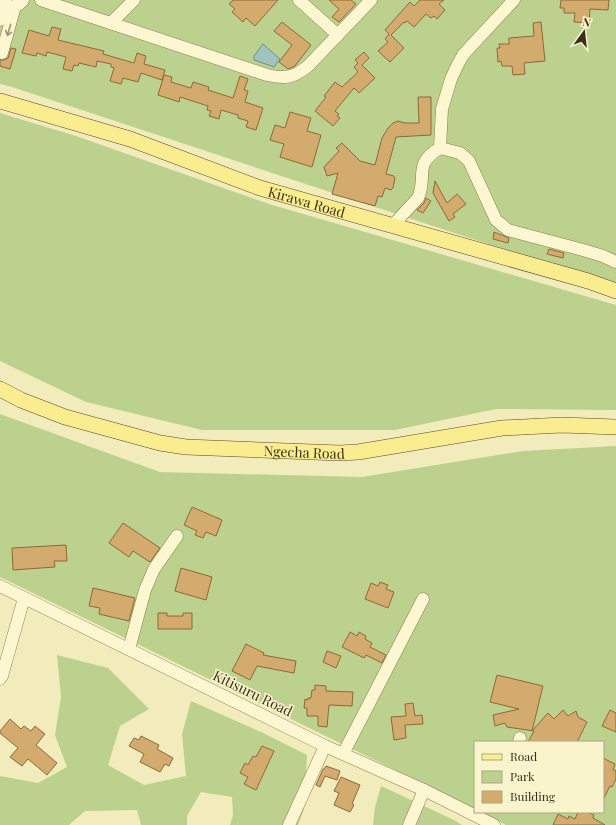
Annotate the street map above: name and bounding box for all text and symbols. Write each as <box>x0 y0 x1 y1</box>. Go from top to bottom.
north arrow <box>564 12 604 52</box>
text: N <box>581 14 593 30</box>
one-way arrow <box>5 23 12 36</box>
street label: Kirawa Road <box>266 181 348 221</box>
street label: Ngecha Road <box>263 441 345 463</box>
street label: Kitisuru Road <box>210 666 296 720</box>
legend <box>474 741 604 813</box>
text: Road <box>510 748 537 764</box>
text: Park <box>510 768 535 784</box>
text: Building <box>510 788 556 804</box>

